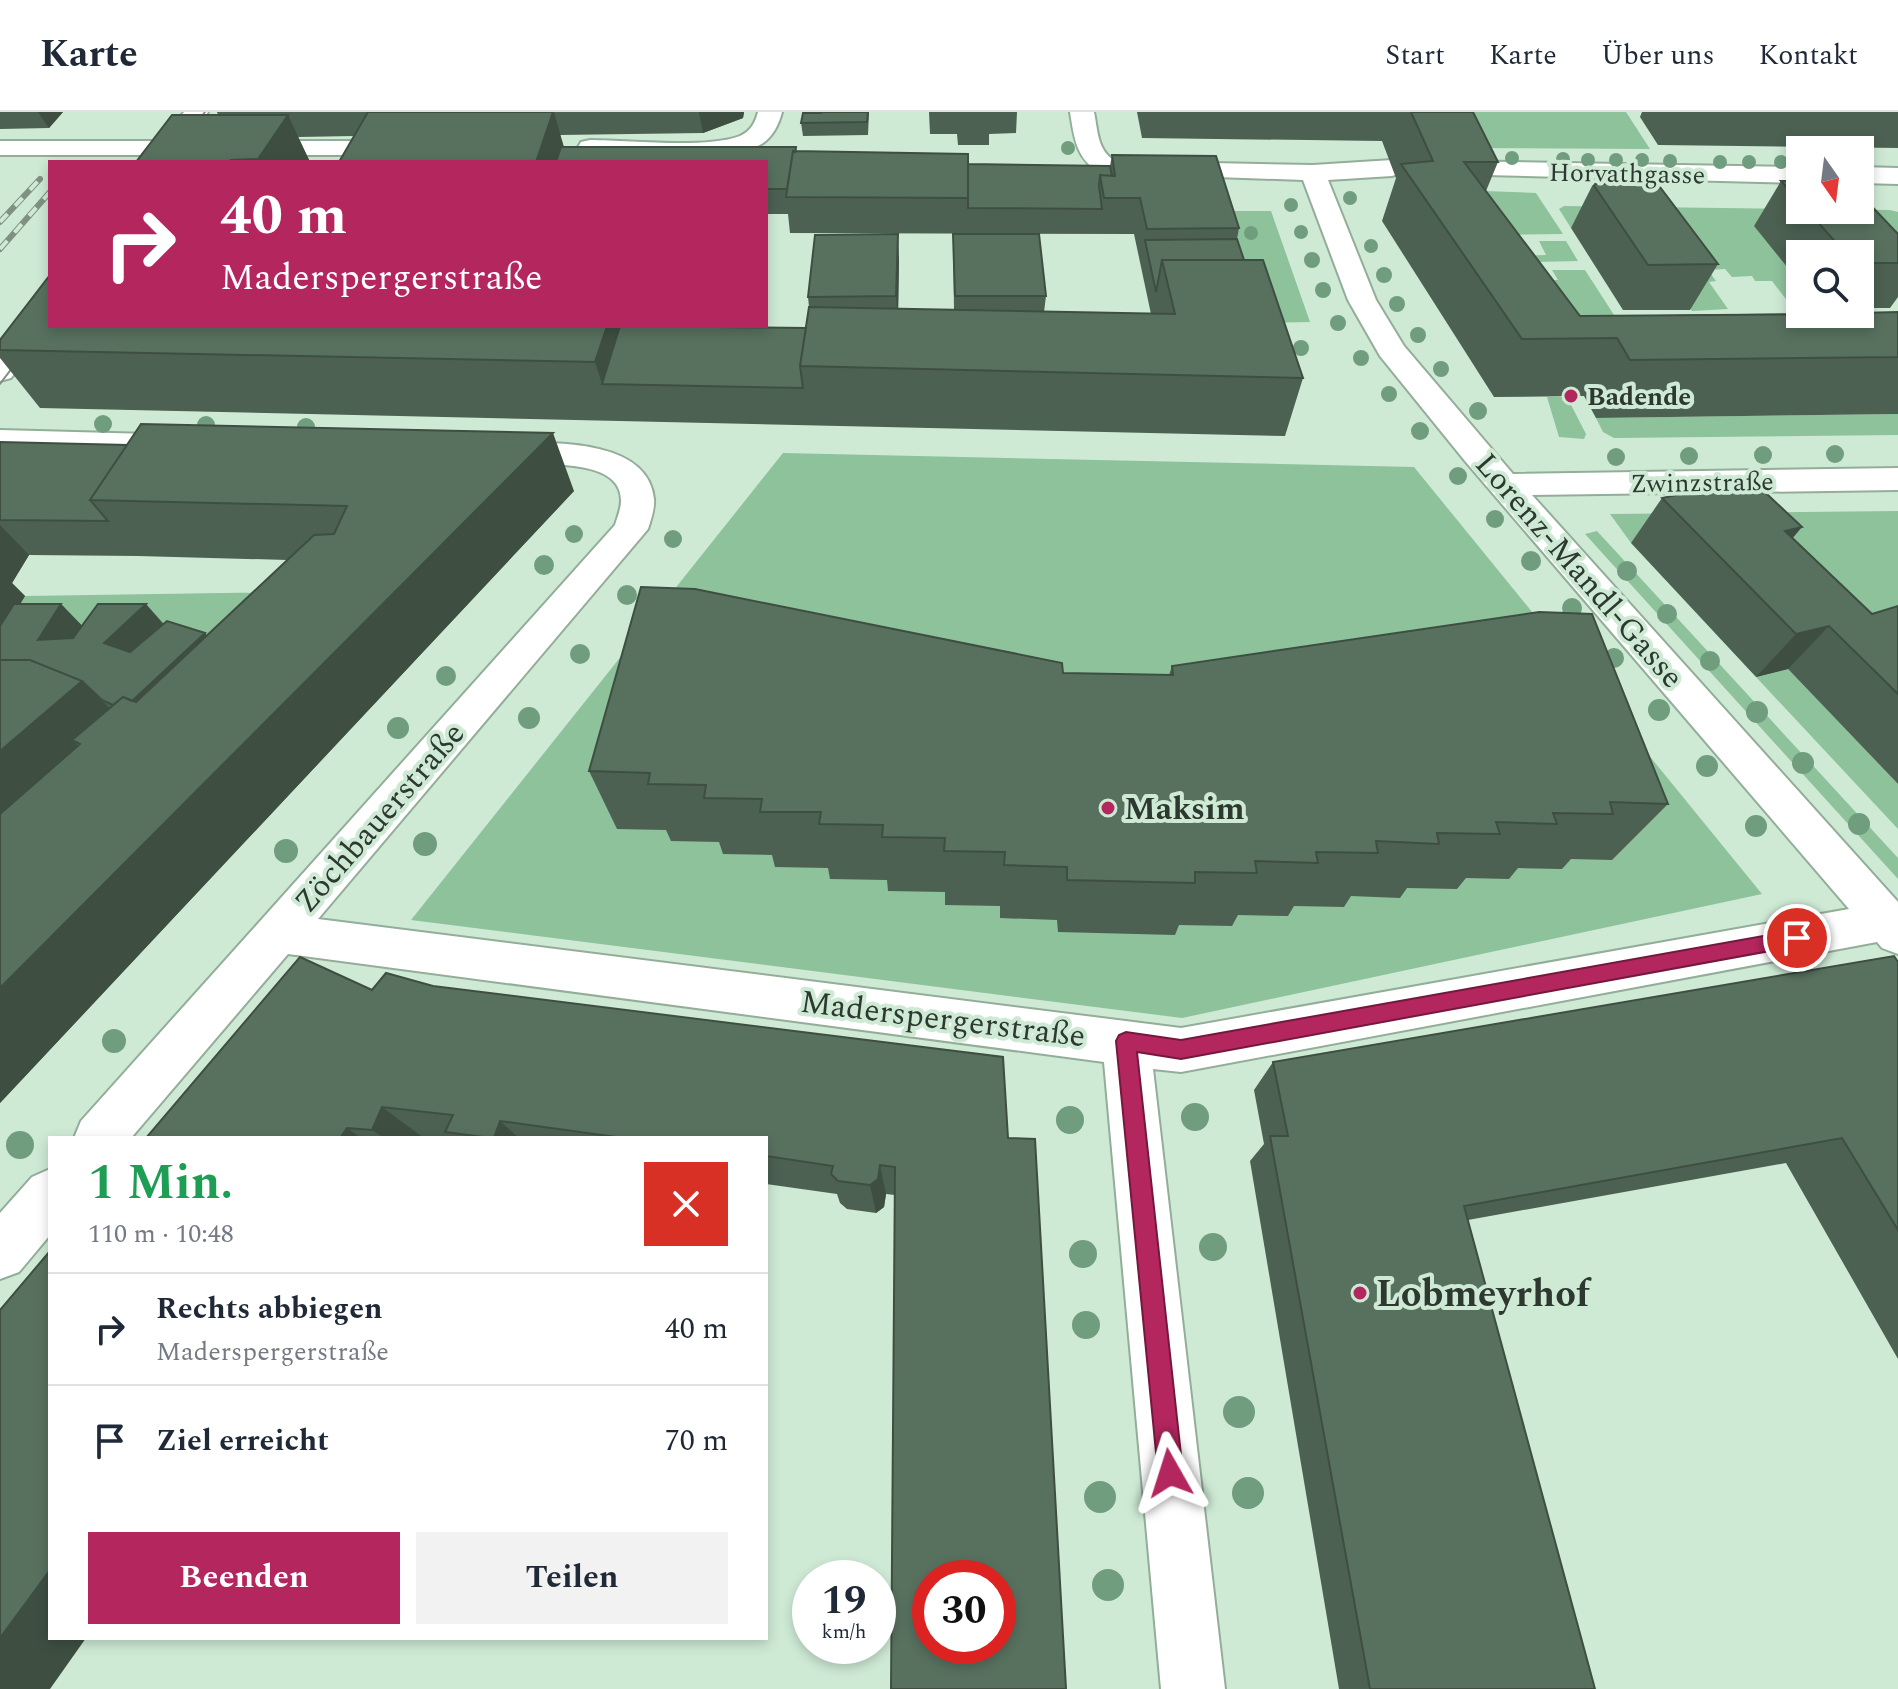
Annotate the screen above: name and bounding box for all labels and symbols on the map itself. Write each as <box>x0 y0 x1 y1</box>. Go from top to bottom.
north arrow <box>1786 136 1874 224</box>
street label: Horvathgasse <box>1549 153 1705 195</box>
place label: Badende <box>1587 377 1691 417</box>
marker: Badende <box>1562 387 1580 405</box>
street label: Lorenz-Mandl-Gasse <box>1462 442 1695 700</box>
street label: Zwinzstraße <box>1630 462 1774 504</box>
street label: Zöchbauerstraße <box>283 711 477 924</box>
place label: Maksim <box>1124 785 1245 834</box>
marker: Maksim <box>1099 799 1117 817</box>
pin <box>1763 904 1831 972</box>
street label: Maderspergerstraße <box>798 978 1088 1061</box>
place label: Lobmeyrhof <box>1376 1266 1592 1324</box>
marker: Lobmeyrhof <box>1351 1284 1369 1302</box>
position arrow <box>1128 1431 1212 1515</box>
speed limit sign: 30 <box>912 1560 1016 1664</box>

